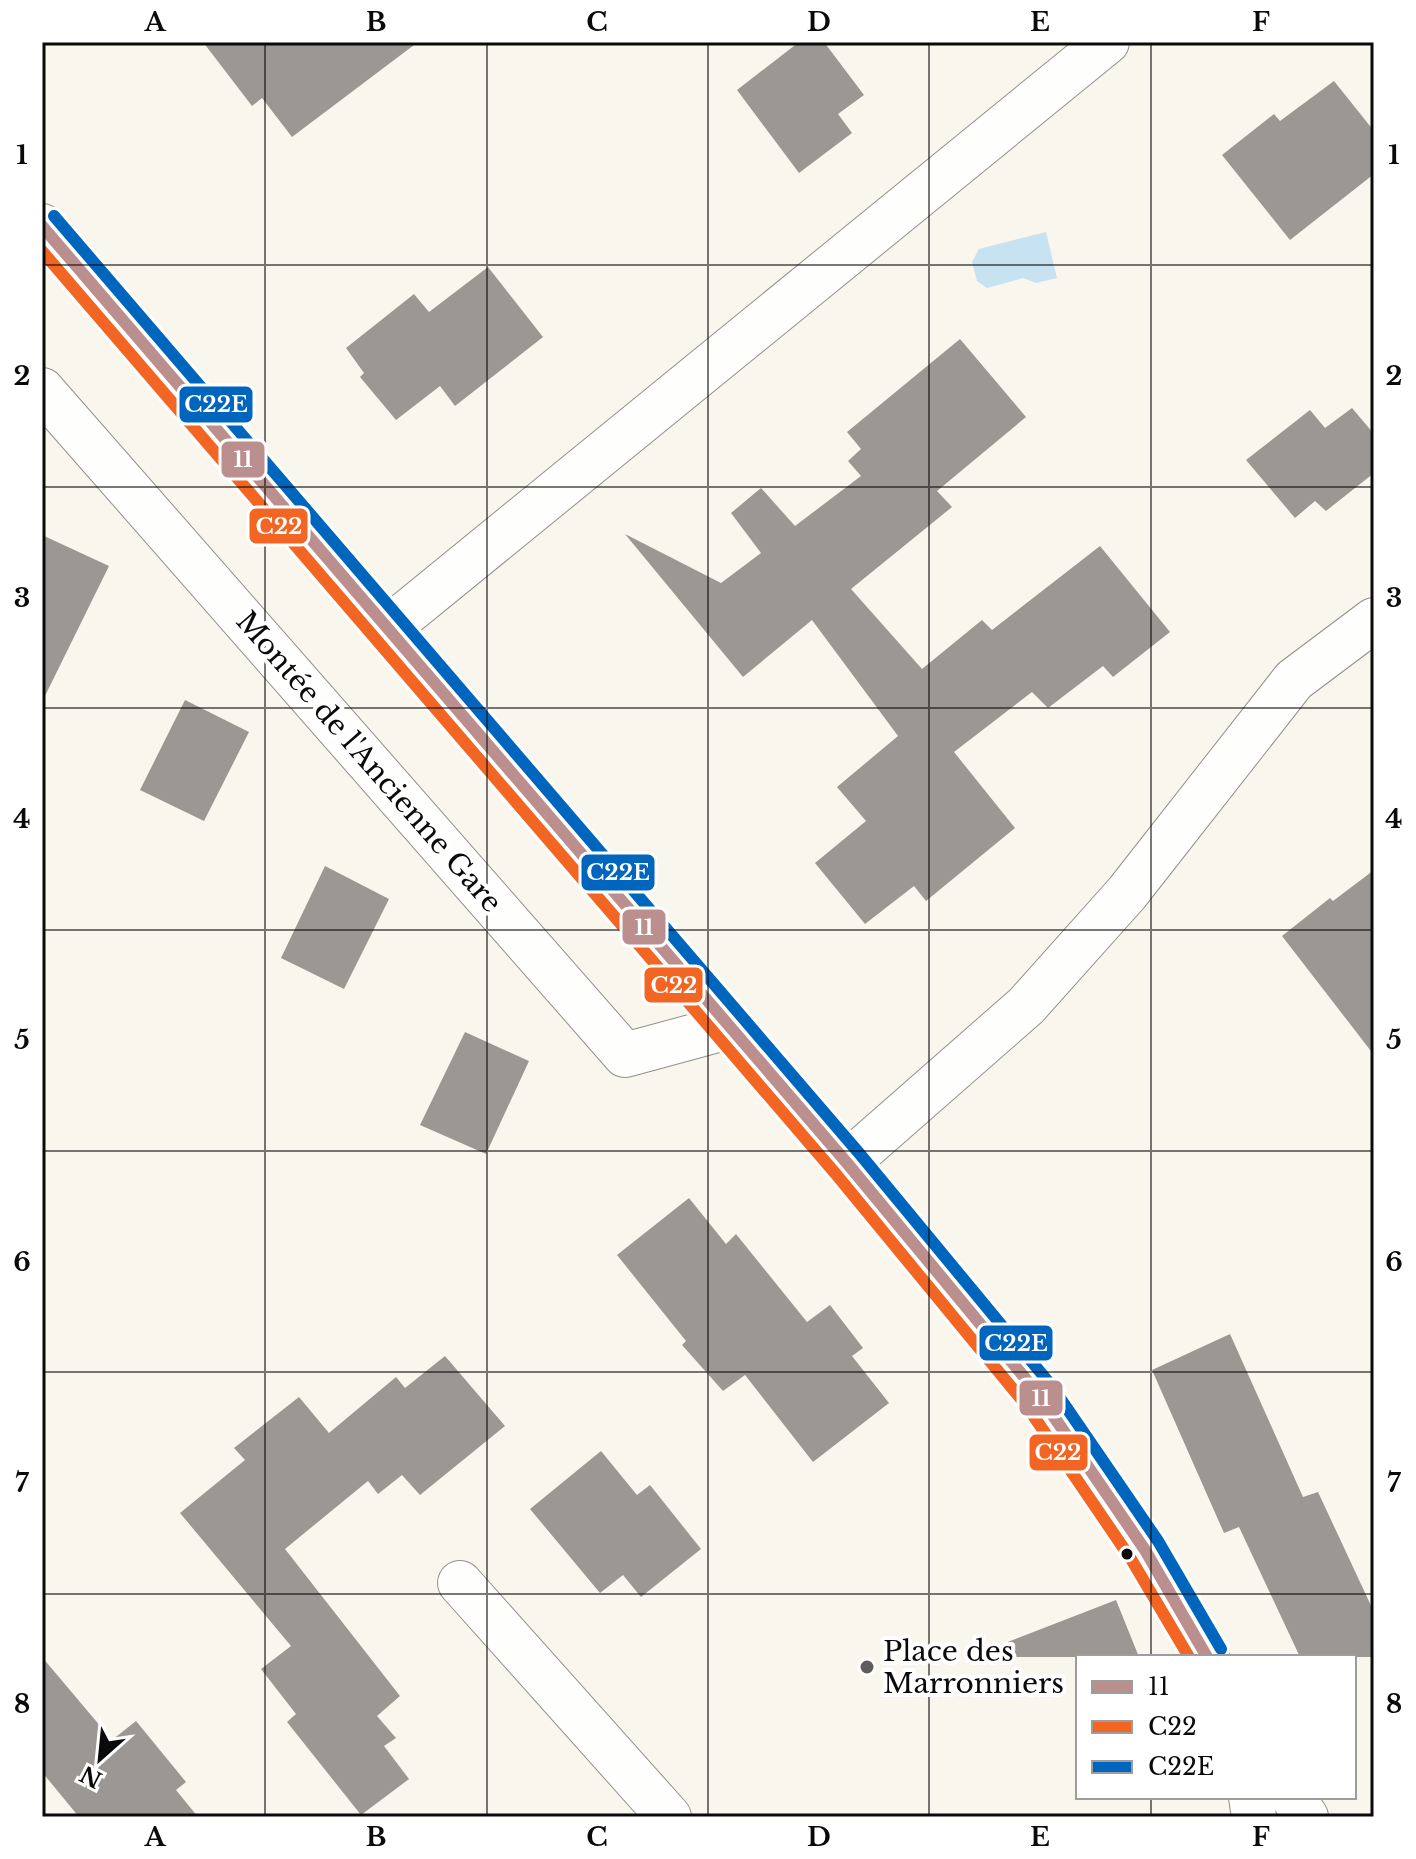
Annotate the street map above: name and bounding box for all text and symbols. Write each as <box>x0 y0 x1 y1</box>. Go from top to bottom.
text: A <box>143 6 166 38</box>
text: B <box>366 6 386 38</box>
text: C <box>586 6 608 38</box>
text: D <box>807 6 831 38</box>
text: E <box>1030 6 1050 38</box>
text: F <box>1252 6 1270 38</box>
text: 1 <box>16 139 28 171</box>
text: 1 <box>1388 139 1400 171</box>
text: 2 <box>14 360 30 392</box>
text: 2 <box>1386 360 1402 392</box>
line badge: C22E <box>178 385 254 424</box>
text: C22E <box>184 391 248 418</box>
line badge: 11 <box>220 440 266 479</box>
text: 11 <box>233 446 253 473</box>
line badge: C22 <box>248 507 309 545</box>
text: C22 <box>256 513 302 540</box>
text: 3 <box>14 582 30 614</box>
text: 3 <box>1386 582 1402 614</box>
street label: Montée de l'Ancienne Gare <box>229 604 509 920</box>
text: 4 <box>13 803 31 835</box>
text: 4 <box>1385 803 1403 835</box>
line badge: C22E <box>580 853 656 892</box>
text: C22E <box>586 859 650 886</box>
line badge: 11 <box>621 908 667 946</box>
text: 11 <box>634 914 654 941</box>
line badge: C22 <box>643 966 704 1004</box>
text: C22 <box>651 972 697 999</box>
text: 5 <box>14 1024 30 1056</box>
text: 5 <box>1386 1024 1402 1056</box>
text: 6 <box>13 1246 31 1278</box>
text: 6 <box>1385 1246 1403 1278</box>
line badge: C22E <box>978 1324 1054 1362</box>
text: C22E <box>984 1330 1048 1357</box>
line badge: 11 <box>1018 1379 1064 1417</box>
text: 11 <box>1031 1385 1051 1412</box>
line badge: C22 <box>1028 1433 1089 1472</box>
text: C22 <box>1035 1439 1081 1466</box>
text: 7 <box>15 1467 29 1499</box>
text: 7 <box>1387 1467 1401 1499</box>
unlabelled marker <box>1119 1546 1135 1562</box>
place label: Place des Marronniers <box>883 1634 1064 1701</box>
legend <box>1076 1655 1356 1799</box>
marker: Place des Marronniers <box>858 1658 876 1676</box>
text: 11 <box>1148 1672 1169 1701</box>
text: 8 <box>14 1688 30 1720</box>
text: 8 <box>1386 1688 1402 1720</box>
text: C22 <box>1148 1712 1197 1741</box>
north arrow <box>60 1719 140 1799</box>
text: C22E <box>1148 1752 1214 1781</box>
text: N <box>76 1760 106 1793</box>
text: A <box>143 1821 166 1853</box>
text: B <box>366 1821 386 1853</box>
text: C <box>586 1821 608 1853</box>
text: D <box>807 1821 831 1853</box>
text: E <box>1030 1821 1050 1853</box>
text: F <box>1252 1821 1270 1853</box>

